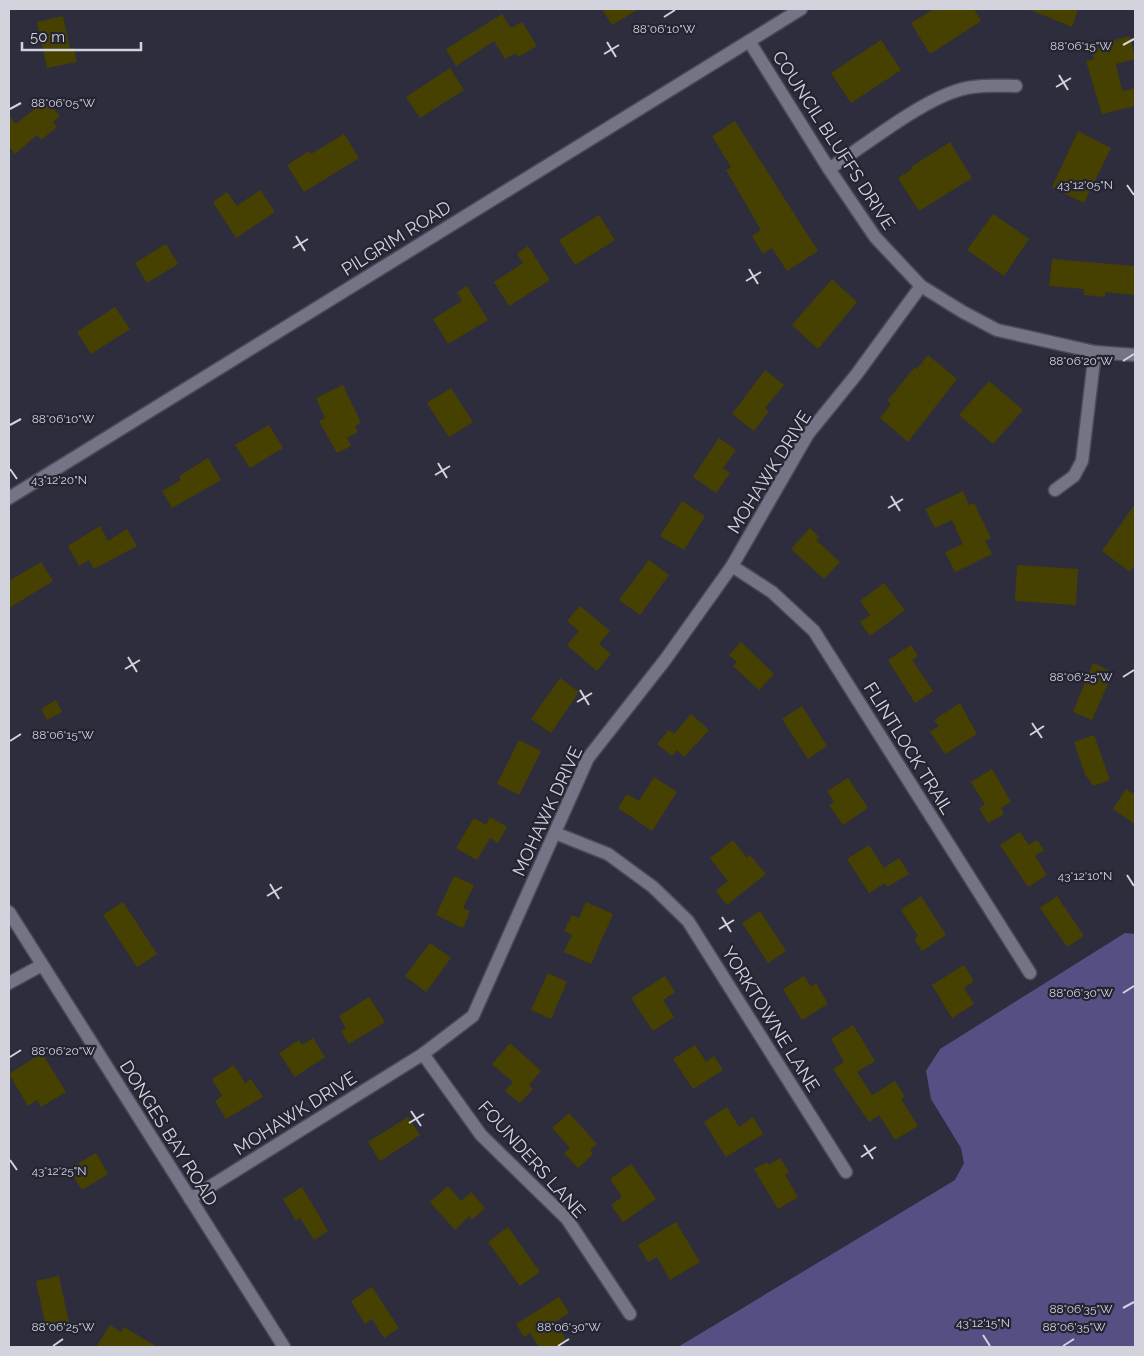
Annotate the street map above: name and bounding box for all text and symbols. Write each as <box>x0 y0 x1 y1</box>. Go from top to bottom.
scale bar <box>22 20 141 52</box>
text: 88°06'10"W <box>633 22 696 36</box>
text: 50 m <box>30 28 65 46</box>
text: 88°06'15"W <box>1050 39 1112 53</box>
street label: COUNCIL BLUFFS DRIVE <box>768 47 900 233</box>
text: 88°06'05"W <box>31 96 95 110</box>
text: 43°12'05"N <box>1057 178 1113 192</box>
street label: PILGRIM ROAD <box>337 196 455 280</box>
text: 88°06'20"W <box>1049 354 1113 368</box>
street label: MOHAWK DRIVE <box>723 407 815 537</box>
text: 88°06'10"W <box>32 412 95 426</box>
text: 43°12'20"N <box>31 473 87 487</box>
text: 88°06'25"W <box>1050 670 1113 684</box>
street label: FLINTLOCK TRAIL <box>860 678 958 818</box>
text: 88°06'15"W <box>32 728 94 742</box>
street label: MOHAWK DRIVE <box>508 743 586 879</box>
text: 43°12'10"N <box>1058 869 1112 883</box>
street label: YORKTOWNE LANE <box>718 943 824 1095</box>
text: 88°06'30"W <box>1049 986 1113 1000</box>
text: 88°06'20"W <box>31 1044 95 1058</box>
street label: DONGES BAY ROAD <box>116 1056 222 1210</box>
street label: MOHAWK DRIVE <box>230 1067 360 1159</box>
street label: FOUNDERS LANE <box>474 1096 590 1222</box>
text: 43°12'25"N <box>31 1164 87 1178</box>
text: 88°06'35"W <box>1049 1302 1113 1316</box>
text: 43°12'15"N <box>956 1316 1010 1330</box>
text: 88°06'25"W <box>32 1320 95 1334</box>
text: 88°06'30"W <box>537 1320 601 1334</box>
text: 88°06'35"W <box>1042 1320 1106 1334</box>

